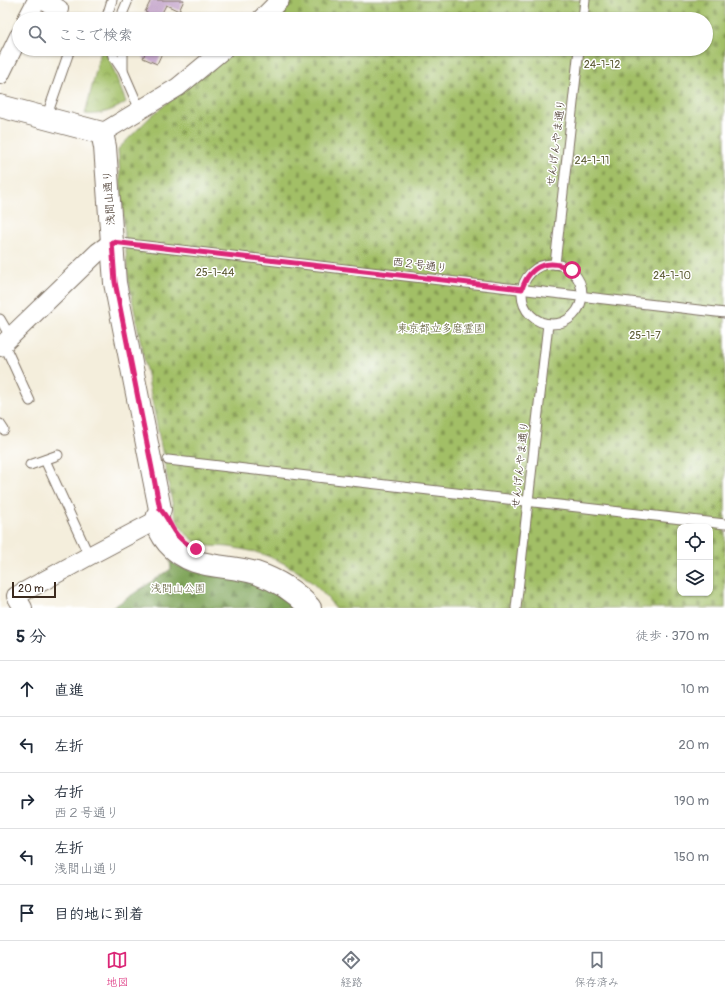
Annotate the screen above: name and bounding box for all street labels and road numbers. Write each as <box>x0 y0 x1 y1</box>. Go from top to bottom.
street label: せんげんやま通り <box>544 99 568 187</box>
street label: 浅間山通り <box>101 170 117 226</box>
street label: 西２号通り <box>392 255 448 275</box>
street label: せんげんやま通り <box>509 421 531 509</box>

